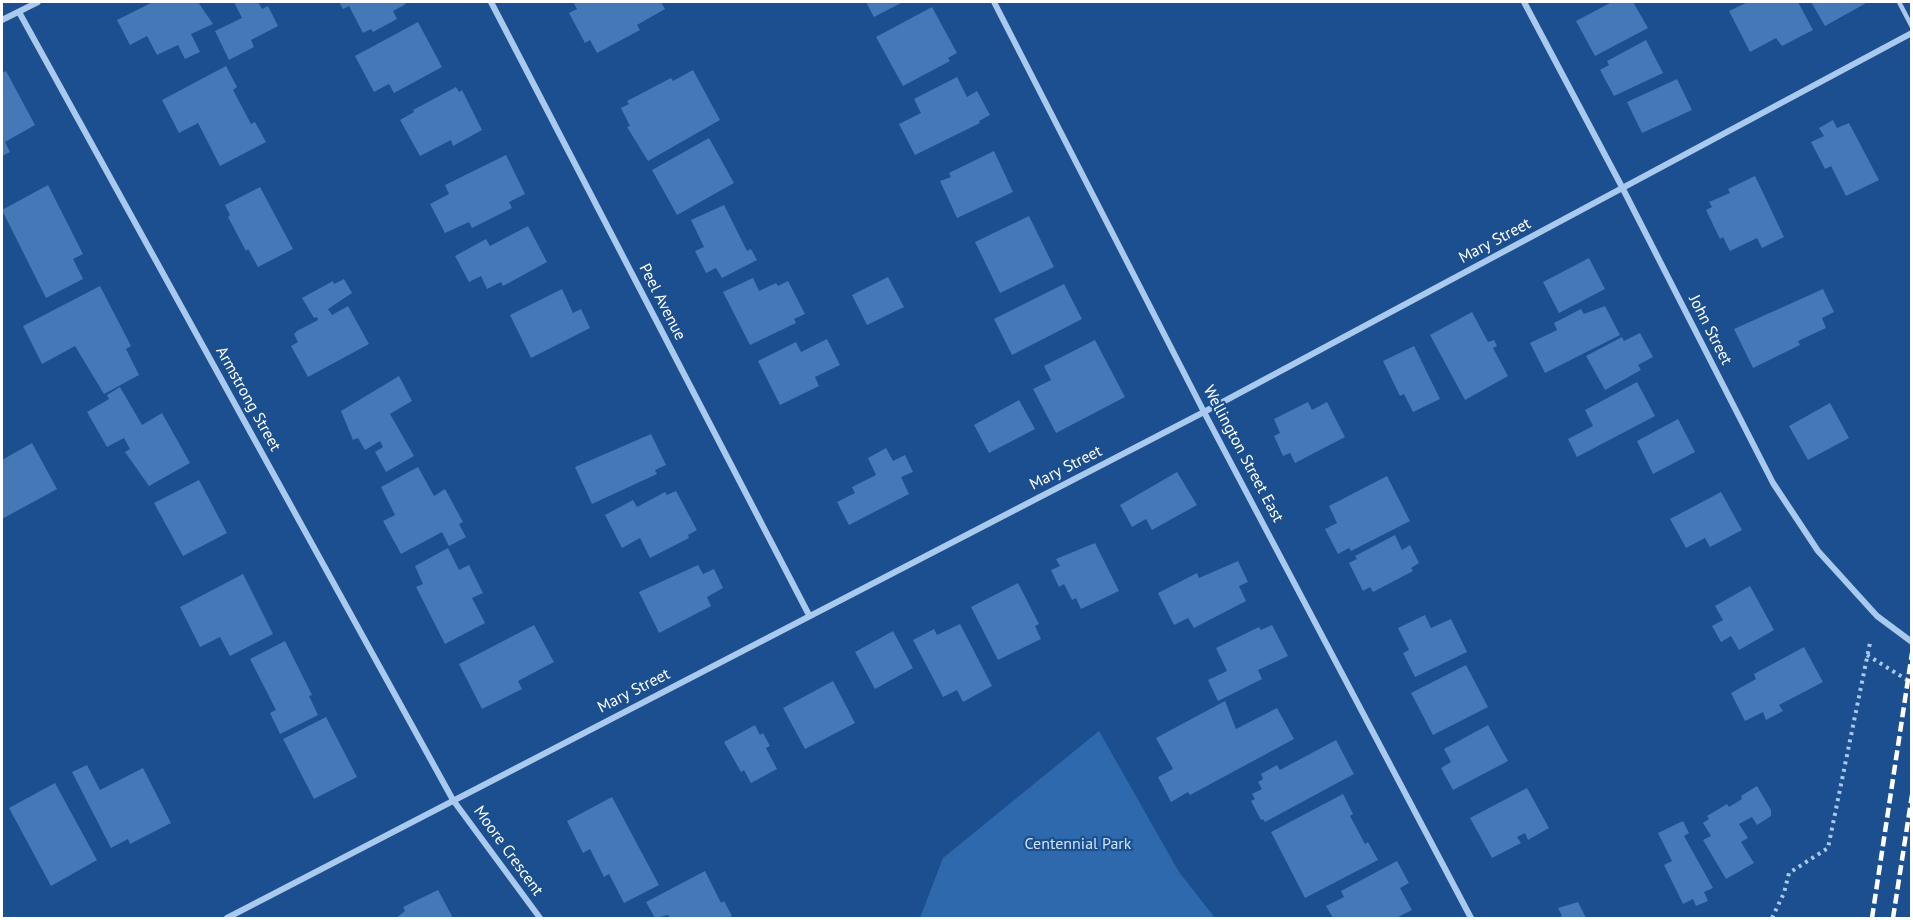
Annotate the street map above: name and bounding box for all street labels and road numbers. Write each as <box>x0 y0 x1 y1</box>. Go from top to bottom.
street label: Mary Street <box>1456 214 1534 268</box>
street label: Peel Avenue <box>635 261 689 343</box>
street label: John Street <box>1684 292 1736 368</box>
street label: Armstrong Street <box>211 343 285 455</box>
street label: Wellington Street East <box>1199 382 1287 526</box>
street label: Mary Street <box>1027 442 1105 494</box>
street label: Mary Street <box>595 665 673 717</box>
street label: Moore Crescent <box>469 802 547 900</box>

